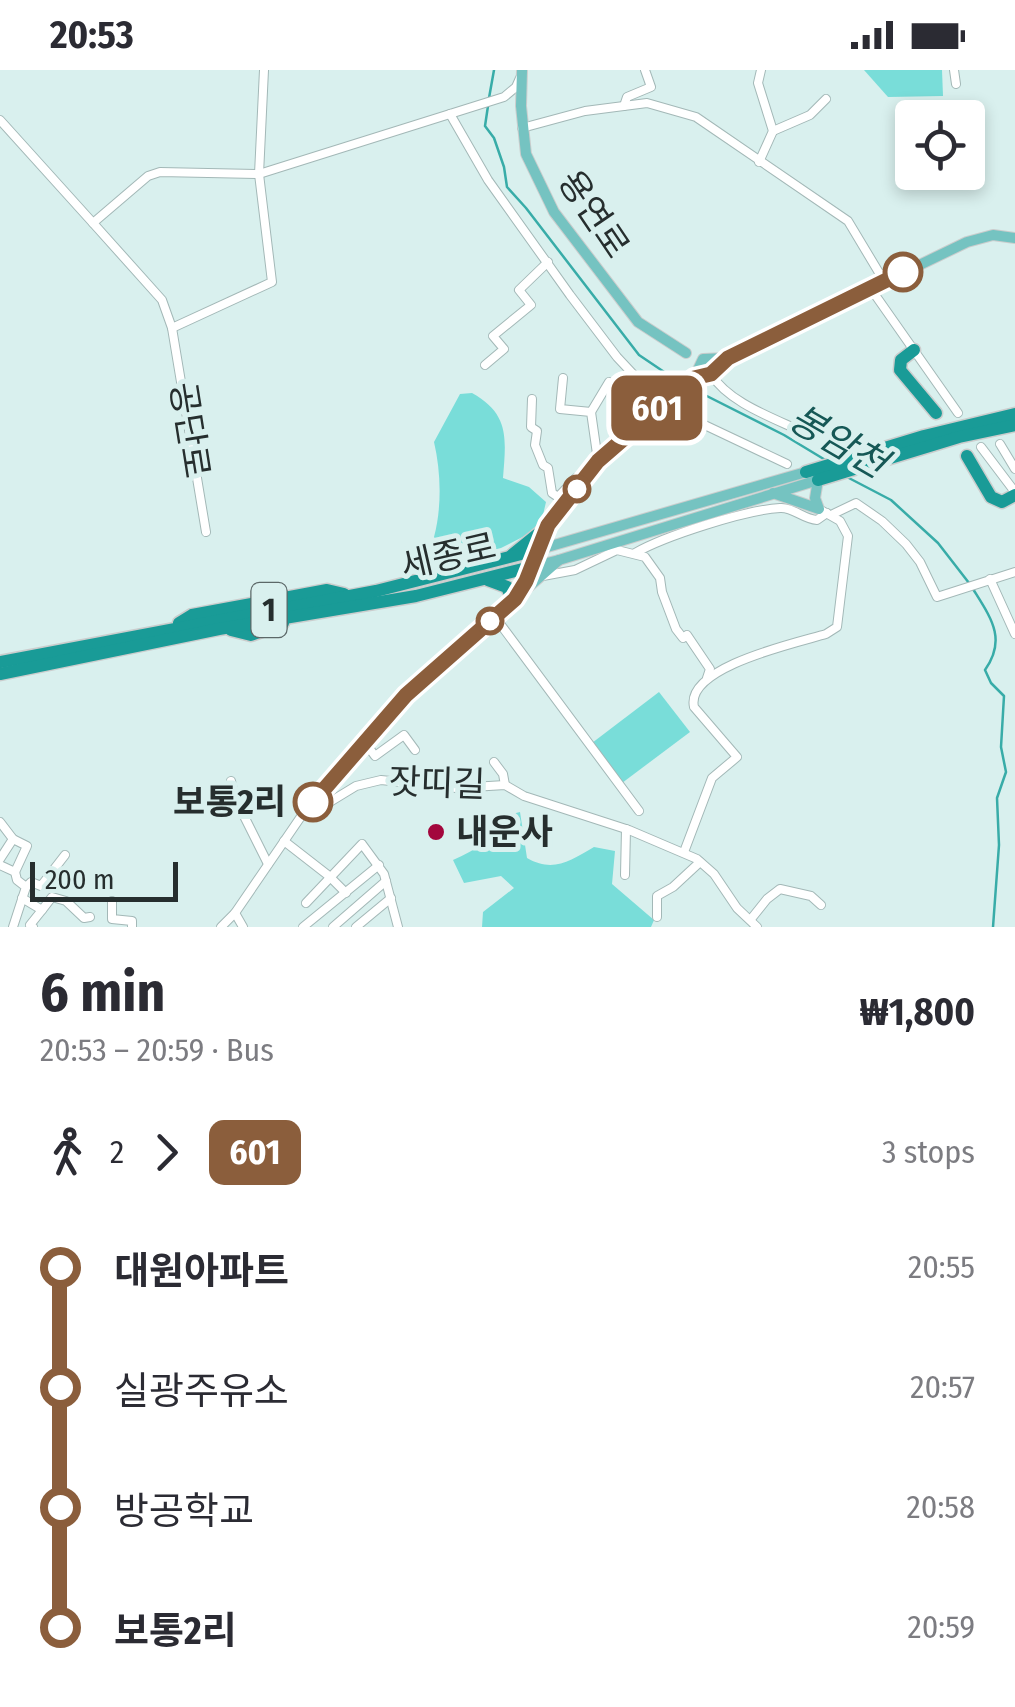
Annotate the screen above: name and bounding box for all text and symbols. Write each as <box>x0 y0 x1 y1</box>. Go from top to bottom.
text: 20:53 <box>50 12 134 58</box>
map controls <box>895 100 985 190</box>
button: locate <box>895 100 985 190</box>
street label: 용연로 <box>550 162 638 266</box>
unlabelled marker <box>884 253 922 291</box>
line badge: 601 <box>600 376 714 440</box>
street label: 공단로 <box>162 379 218 481</box>
text: 601 <box>631 387 683 429</box>
water label: 봉암천 <box>781 395 898 489</box>
unlabelled marker <box>564 476 590 502</box>
street label: 세종로 <box>396 525 500 587</box>
road number: 1 <box>252 583 286 637</box>
unlabelled marker <box>477 608 503 634</box>
street label: 잣띠길 <box>388 760 486 806</box>
place label: 보통2리 <box>173 781 286 823</box>
marker: 보통2리 <box>294 783 332 821</box>
place label: 내운사 <box>456 811 553 853</box>
marker: 내운사 <box>425 821 447 843</box>
scale bar <box>30 857 178 901</box>
text: 200 m <box>45 863 115 896</box>
text: 6 min <box>40 960 165 1026</box>
text: ₩1,800 <box>859 989 975 1035</box>
text: 20:53 – 20:59 · Bus <box>40 1031 274 1069</box>
icon: walk <box>40 1125 95 1180</box>
icon: forward <box>139 1125 194 1180</box>
text: 601 <box>229 1131 281 1173</box>
text: 2 <box>110 1133 124 1171</box>
text: 3 stops <box>882 1133 975 1171</box>
text: 대원아파트 <box>114 1248 289 1294</box>
text: 20:55 <box>908 1248 975 1286</box>
text: 실광주유소 <box>114 1368 289 1414</box>
text: 20:57 <box>910 1368 975 1406</box>
text: 방공학교 <box>114 1488 254 1534</box>
text: 20:58 <box>907 1488 975 1526</box>
text: 보통2리 <box>114 1608 236 1654</box>
text: 20:59 <box>908 1608 975 1646</box>

